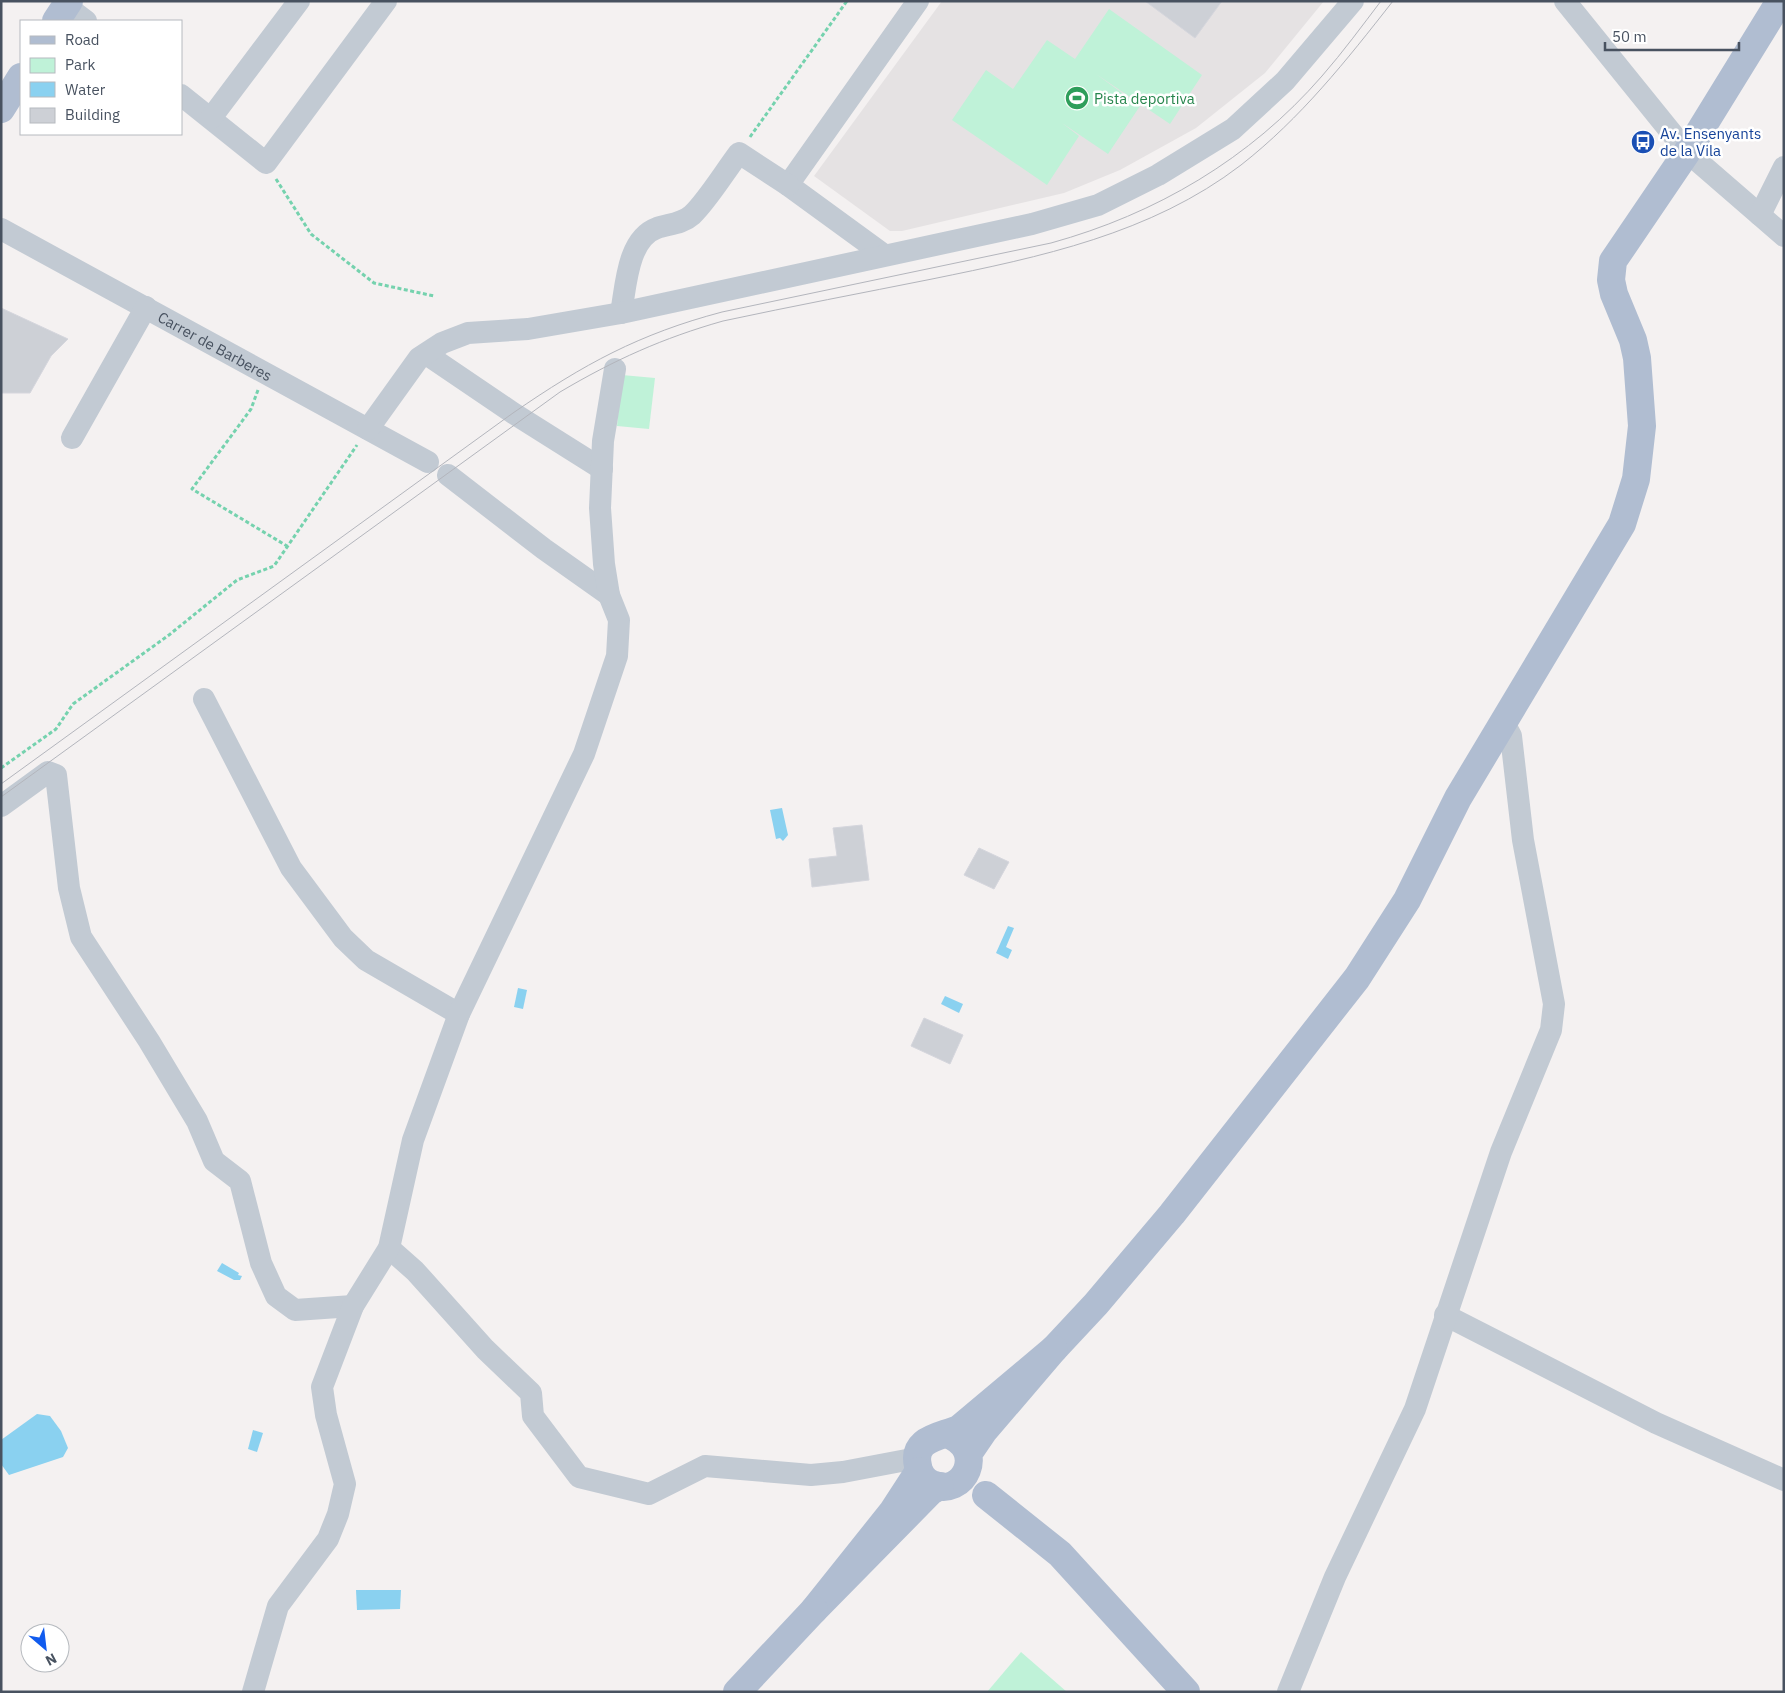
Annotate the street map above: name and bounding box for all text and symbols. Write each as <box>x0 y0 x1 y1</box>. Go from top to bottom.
legend <box>20 20 182 135</box>
scale bar <box>1605 20 1739 52</box>
text: 50 m <box>1612 27 1647 46</box>
text: Road <box>65 30 100 49</box>
text: Park <box>65 55 95 74</box>
text: Water <box>65 80 106 99</box>
sports icon: Pista deportiva <box>1064 85 1090 111</box>
place label: Pista deportiva <box>1094 89 1195 108</box>
text: Building <box>65 105 120 124</box>
place label: Av. Ensenyants de la Vila <box>1660 124 1761 160</box>
bus stop icon: Av. Ensenyants de la Vila <box>1630 129 1656 155</box>
street label: Carrer de Barberes <box>155 307 276 385</box>
north arrow <box>20 1623 70 1673</box>
text: N <box>42 1649 60 1670</box>

